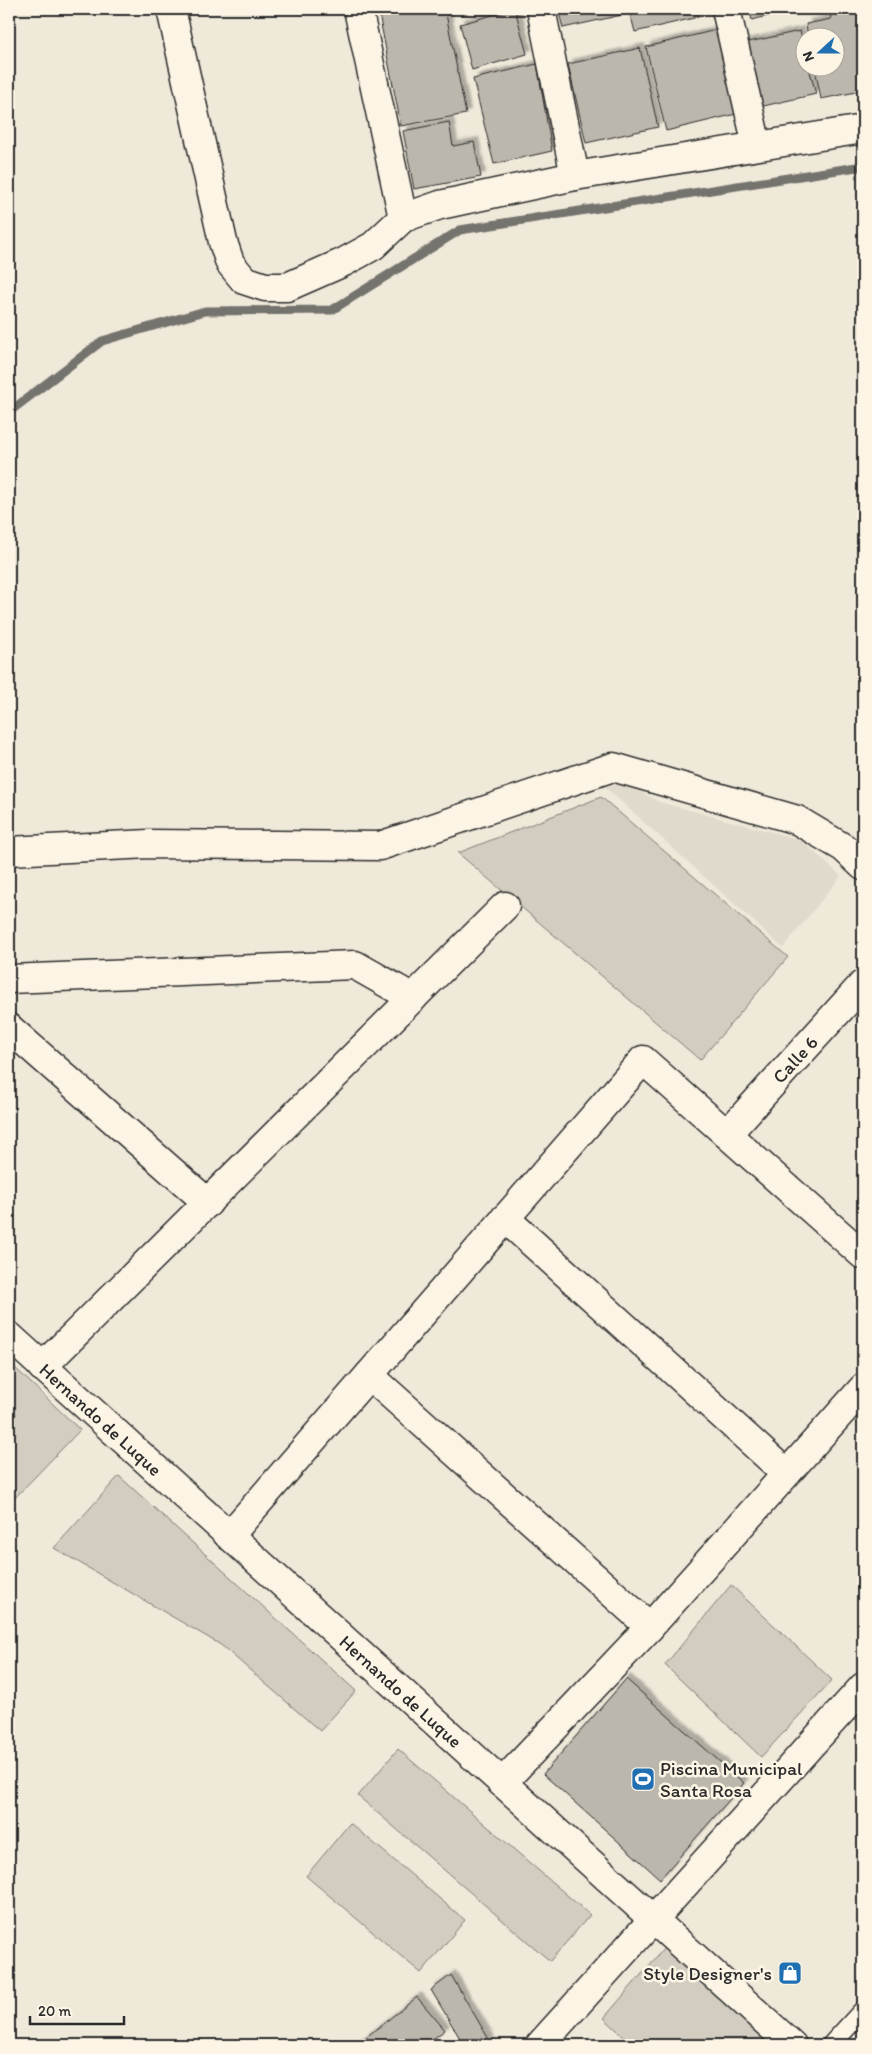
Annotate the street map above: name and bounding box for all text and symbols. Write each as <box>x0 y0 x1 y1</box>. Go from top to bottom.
north arrow <box>794 28 844 78</box>
text: N <box>799 49 818 64</box>
street label: Calle 6 <box>767 1031 822 1088</box>
street label: Hernando de Luque <box>35 1358 167 1481</box>
street label: Hernando de Luque <box>335 1630 467 1752</box>
place label: Piscina Municipal Santa Rosa <box>660 1757 803 1802</box>
sports icon: Piscina Municipal Santa Rosa <box>630 1766 656 1792</box>
shop icon: Style Designer's <box>777 1960 803 1986</box>
place label: Style Designer's <box>643 1962 772 1985</box>
scale bar <box>30 1994 124 2026</box>
text: 20 m <box>38 2002 72 2020</box>

